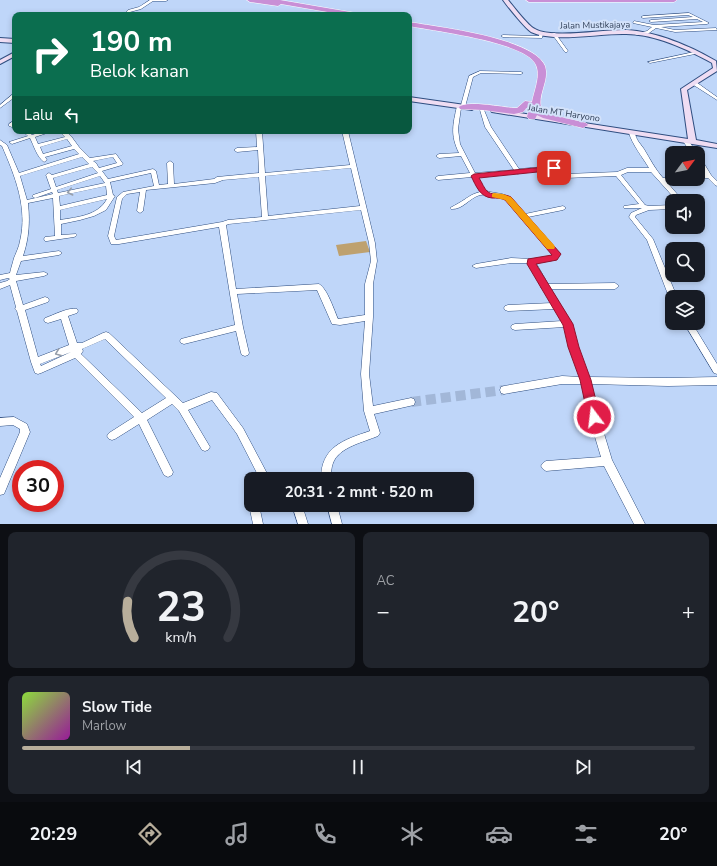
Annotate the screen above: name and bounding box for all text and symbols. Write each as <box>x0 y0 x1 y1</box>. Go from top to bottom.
street label: Jalan Mustikajaya <box>559 18 630 32</box>
text: 190 m <box>90 23 173 61</box>
icon: right <box>24 28 76 80</box>
text: Belok kanan <box>90 59 189 83</box>
street label: Jalan MT Haryono <box>526 101 601 125</box>
icon: left <box>61 104 83 126</box>
text: Lalu <box>24 105 53 125</box>
north arrow <box>665 146 705 186</box>
map controls <box>665 146 705 330</box>
pin <box>537 151 571 185</box>
icon: arrive <box>543 157 565 179</box>
one-way arrow <box>67 188 73 196</box>
button: sound <box>665 194 705 234</box>
button: search <box>665 242 705 282</box>
button: layers <box>665 290 705 330</box>
one-way arrow <box>55 348 62 356</box>
position arrow <box>573 396 615 438</box>
speed limit sign: 30 <box>12 460 64 512</box>
text: 20:31 · 2 mnt · 520 m <box>285 482 433 502</box>
text: AC <box>377 572 395 590</box>
text: 23 <box>156 579 206 636</box>
text: 20° <box>512 592 559 633</box>
text: − <box>377 597 390 627</box>
text: + <box>682 597 695 627</box>
text: km/h <box>166 628 197 647</box>
text: Slow Tide <box>82 697 152 717</box>
text: Marlow <box>82 717 127 735</box>
icon: previous <box>123 756 145 778</box>
icon: pause <box>347 756 369 778</box>
icon: next <box>572 756 594 778</box>
icon: directions <box>136 820 164 848</box>
icon: music <box>223 820 251 848</box>
icon: phone <box>311 820 339 848</box>
icon: climate <box>398 820 426 848</box>
icon: car <box>485 820 513 848</box>
icon: filters <box>572 820 600 848</box>
text: 20:29 <box>30 822 77 846</box>
text: 20° <box>659 822 687 846</box>

